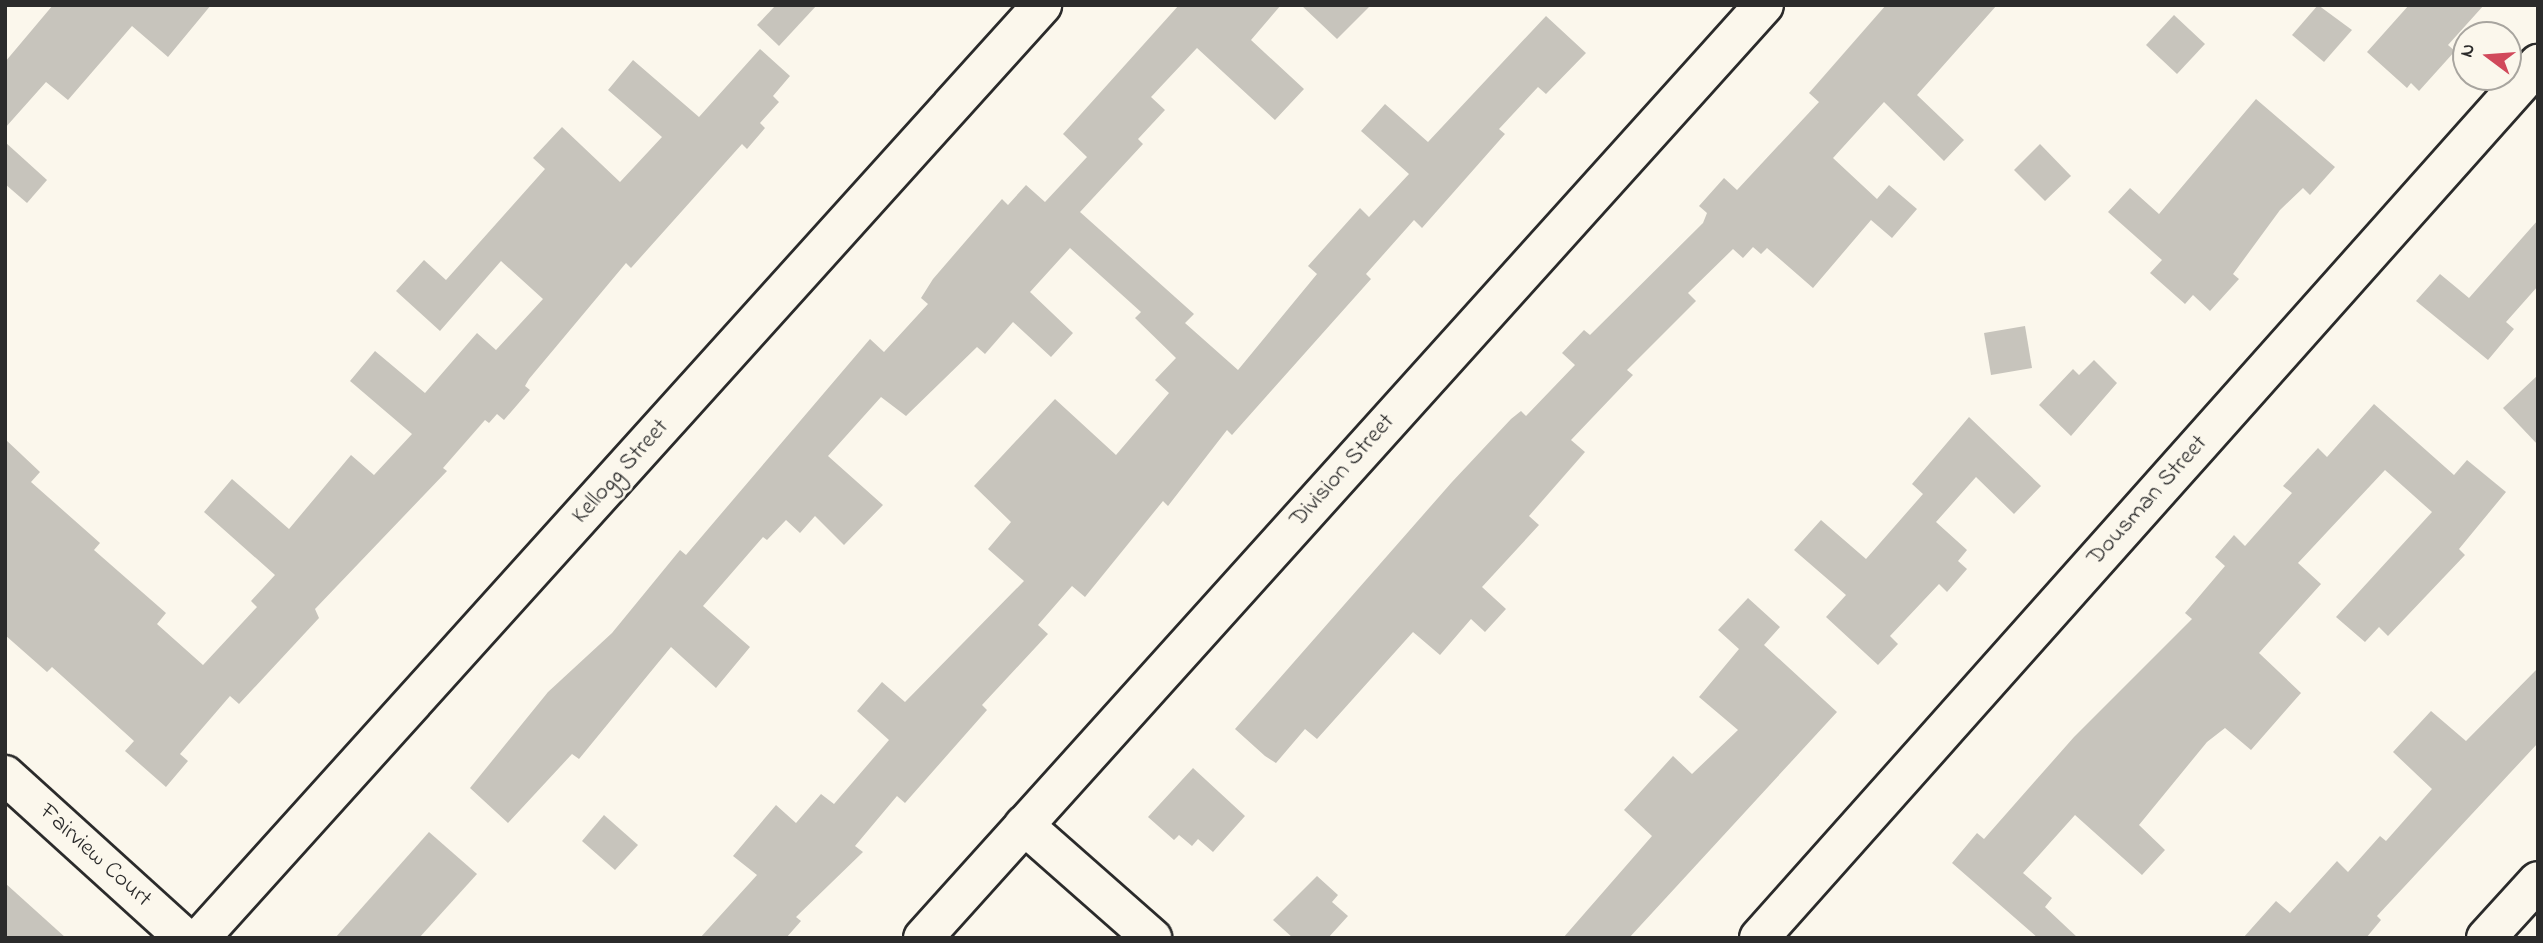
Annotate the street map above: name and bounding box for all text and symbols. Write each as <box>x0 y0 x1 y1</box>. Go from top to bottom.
north arrow <box>2452 21 2522 91</box>
text: N <box>2454 41 2483 61</box>
street label: Division Street <box>1285 408 1401 534</box>
street label: Kellogg Street <box>566 414 676 530</box>
street label: Dousman Street <box>2082 430 2214 572</box>
street label: Fairview Court <box>33 798 157 914</box>

